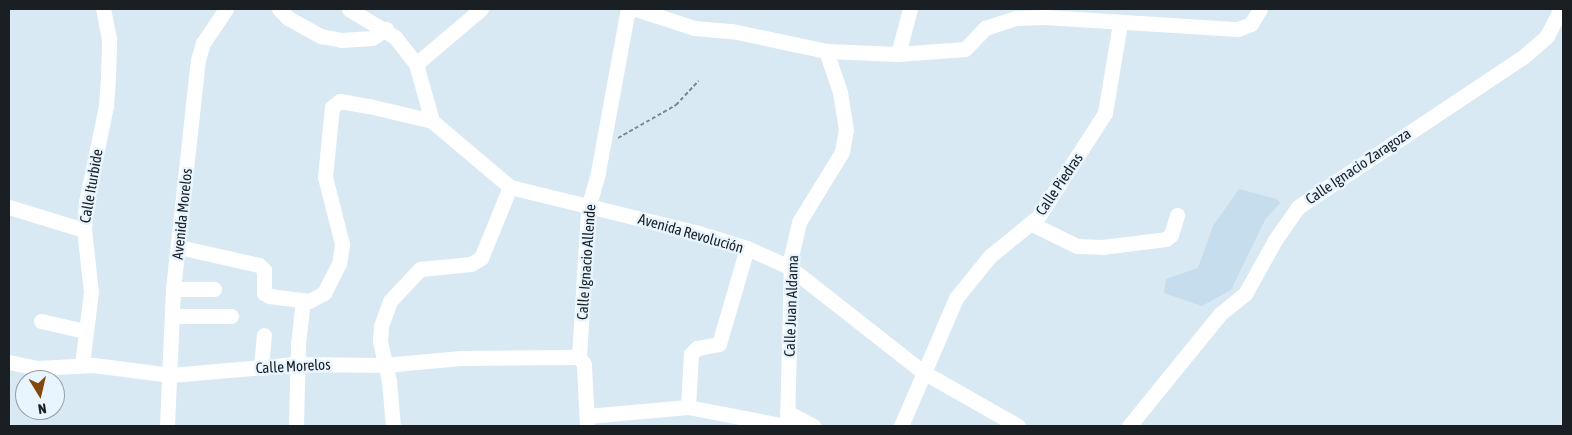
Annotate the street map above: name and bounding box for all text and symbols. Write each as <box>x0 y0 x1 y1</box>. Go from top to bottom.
street label: Calle Ignacio Zaragoza <box>1302 124 1414 208</box>
street label: Calle Iturbide <box>76 148 106 224</box>
street label: Calle Piedras <box>1032 149 1086 219</box>
street label: Avenida Morelos <box>168 168 196 260</box>
street label: Calle Ignacio Allende <box>573 203 599 321</box>
street label: Avenida Revolución <box>636 209 746 257</box>
street label: Calle Juan Aldama <box>780 255 802 357</box>
street label: Calle Morelos <box>255 355 331 377</box>
north arrow <box>15 370 65 420</box>
text: N <box>37 400 48 417</box>

